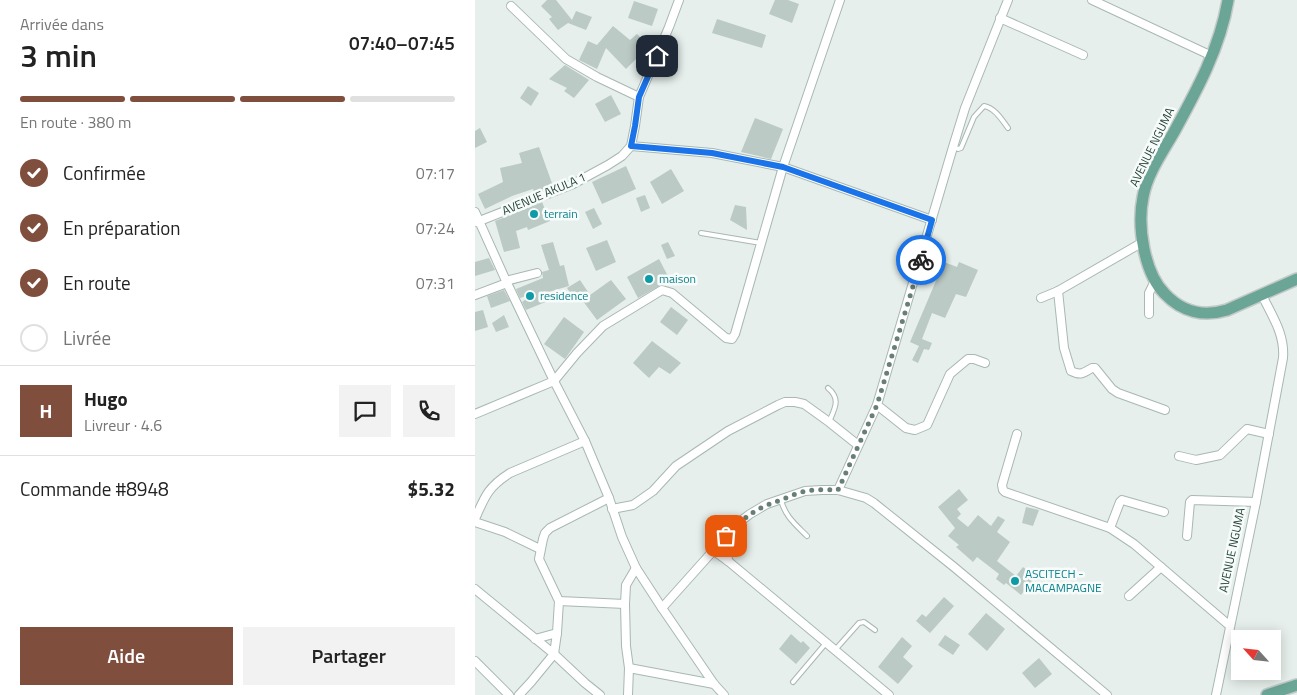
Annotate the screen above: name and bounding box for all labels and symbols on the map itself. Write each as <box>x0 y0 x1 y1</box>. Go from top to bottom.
pin <box>636 35 678 77</box>
street label: AVENUE NGUMA <box>1124 104 1179 190</box>
street label: AVENUE AKULA 1 <box>499 167 589 220</box>
place label: terrain <box>544 204 578 223</box>
marker: terrain <box>528 208 540 220</box>
courier <box>896 235 946 285</box>
place label: maison <box>659 269 696 288</box>
marker: maison <box>643 273 655 285</box>
place label: residence <box>540 286 588 305</box>
marker: residence <box>524 290 536 302</box>
street label: AVENUE NGUMA <box>1213 506 1250 594</box>
pin <box>705 515 747 557</box>
place label: ASCITECH - MACAMPAGNE <box>1025 564 1102 597</box>
marker: ASCITECH - MACAMPAGNE <box>1009 575 1021 587</box>
north arrow <box>1231 630 1281 680</box>

